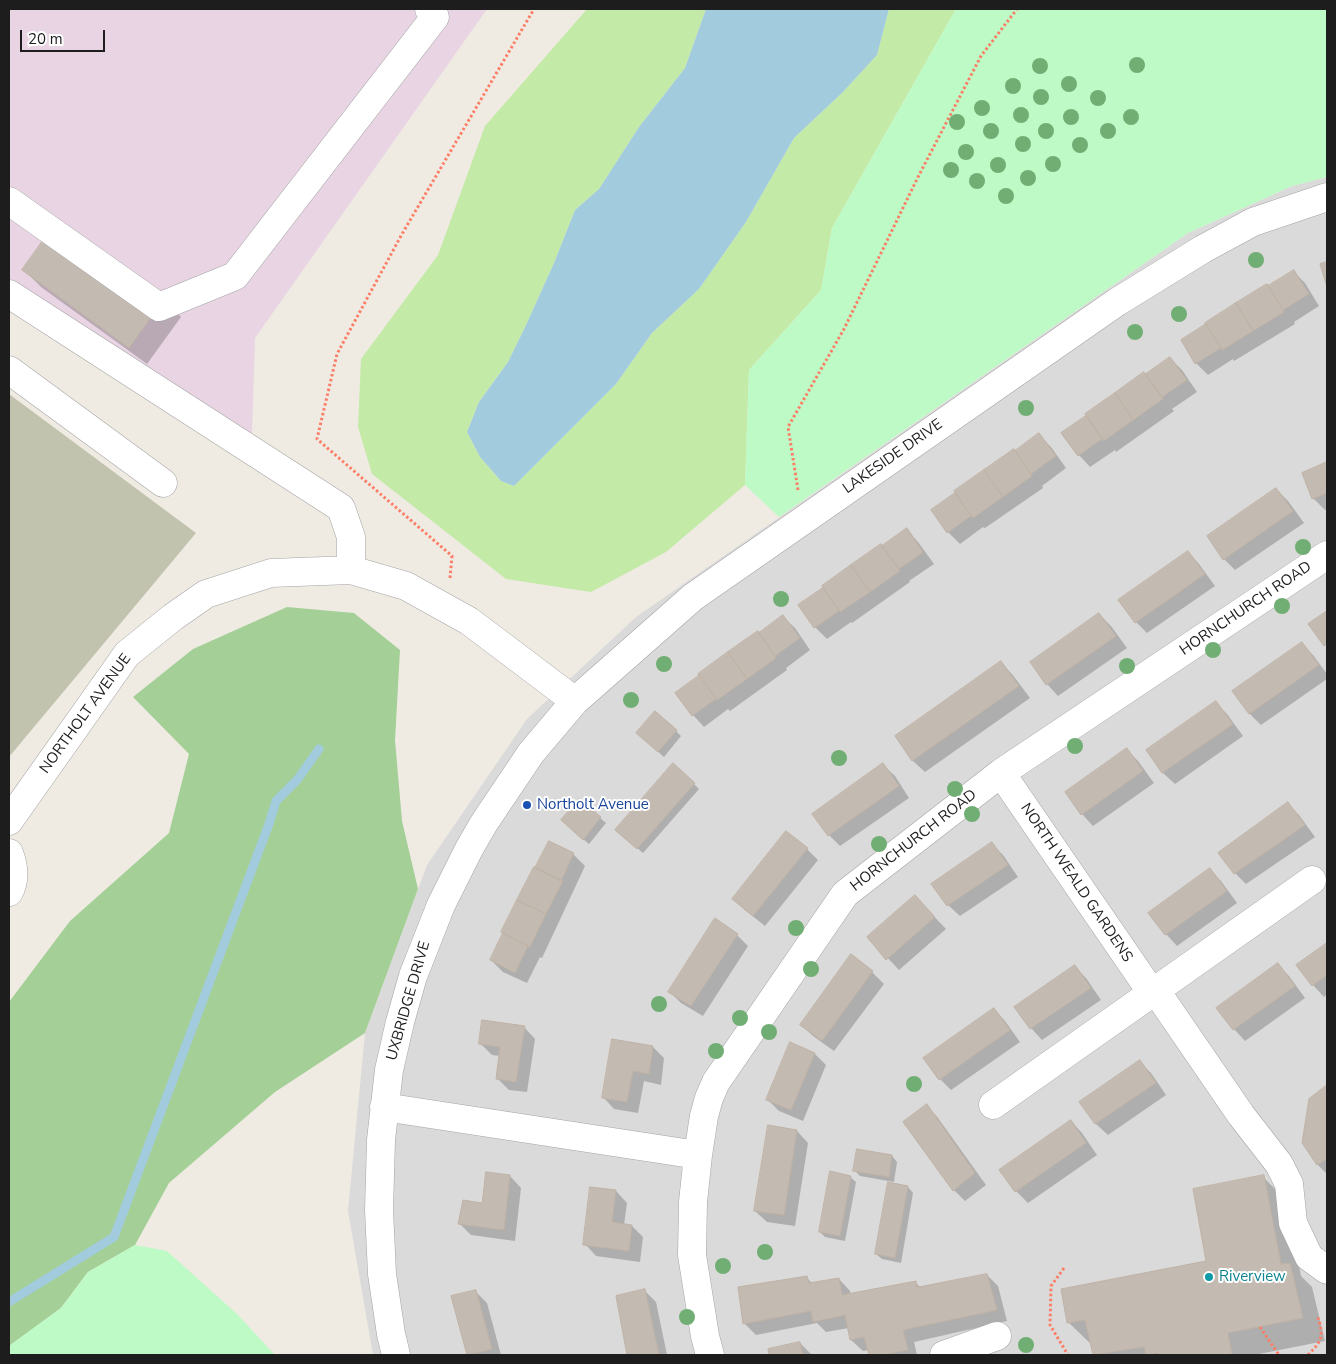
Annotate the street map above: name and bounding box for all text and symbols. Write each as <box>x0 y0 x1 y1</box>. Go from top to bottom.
scale bar <box>22 20 108 52</box>
text: 20 m <box>28 29 63 49</box>
street label: LAKESIDE DRIVE <box>840 416 946 498</box>
street label: HORNCHURCH ROAD <box>1177 558 1315 660</box>
street label: NORTHOLT AVENUE <box>37 651 135 777</box>
street label: HORNCHURCH ROAD <box>847 786 981 896</box>
place label: Northolt Avenue <box>537 796 649 814</box>
marker: Northolt Avenue <box>521 799 533 811</box>
street label: NORTH WEALD GARDENS <box>1016 800 1136 966</box>
street label: UXBRIDGE DRIVE <box>383 939 435 1063</box>
place label: Riverview <box>1219 1268 1286 1286</box>
marker: Riverview <box>1203 1271 1215 1283</box>

